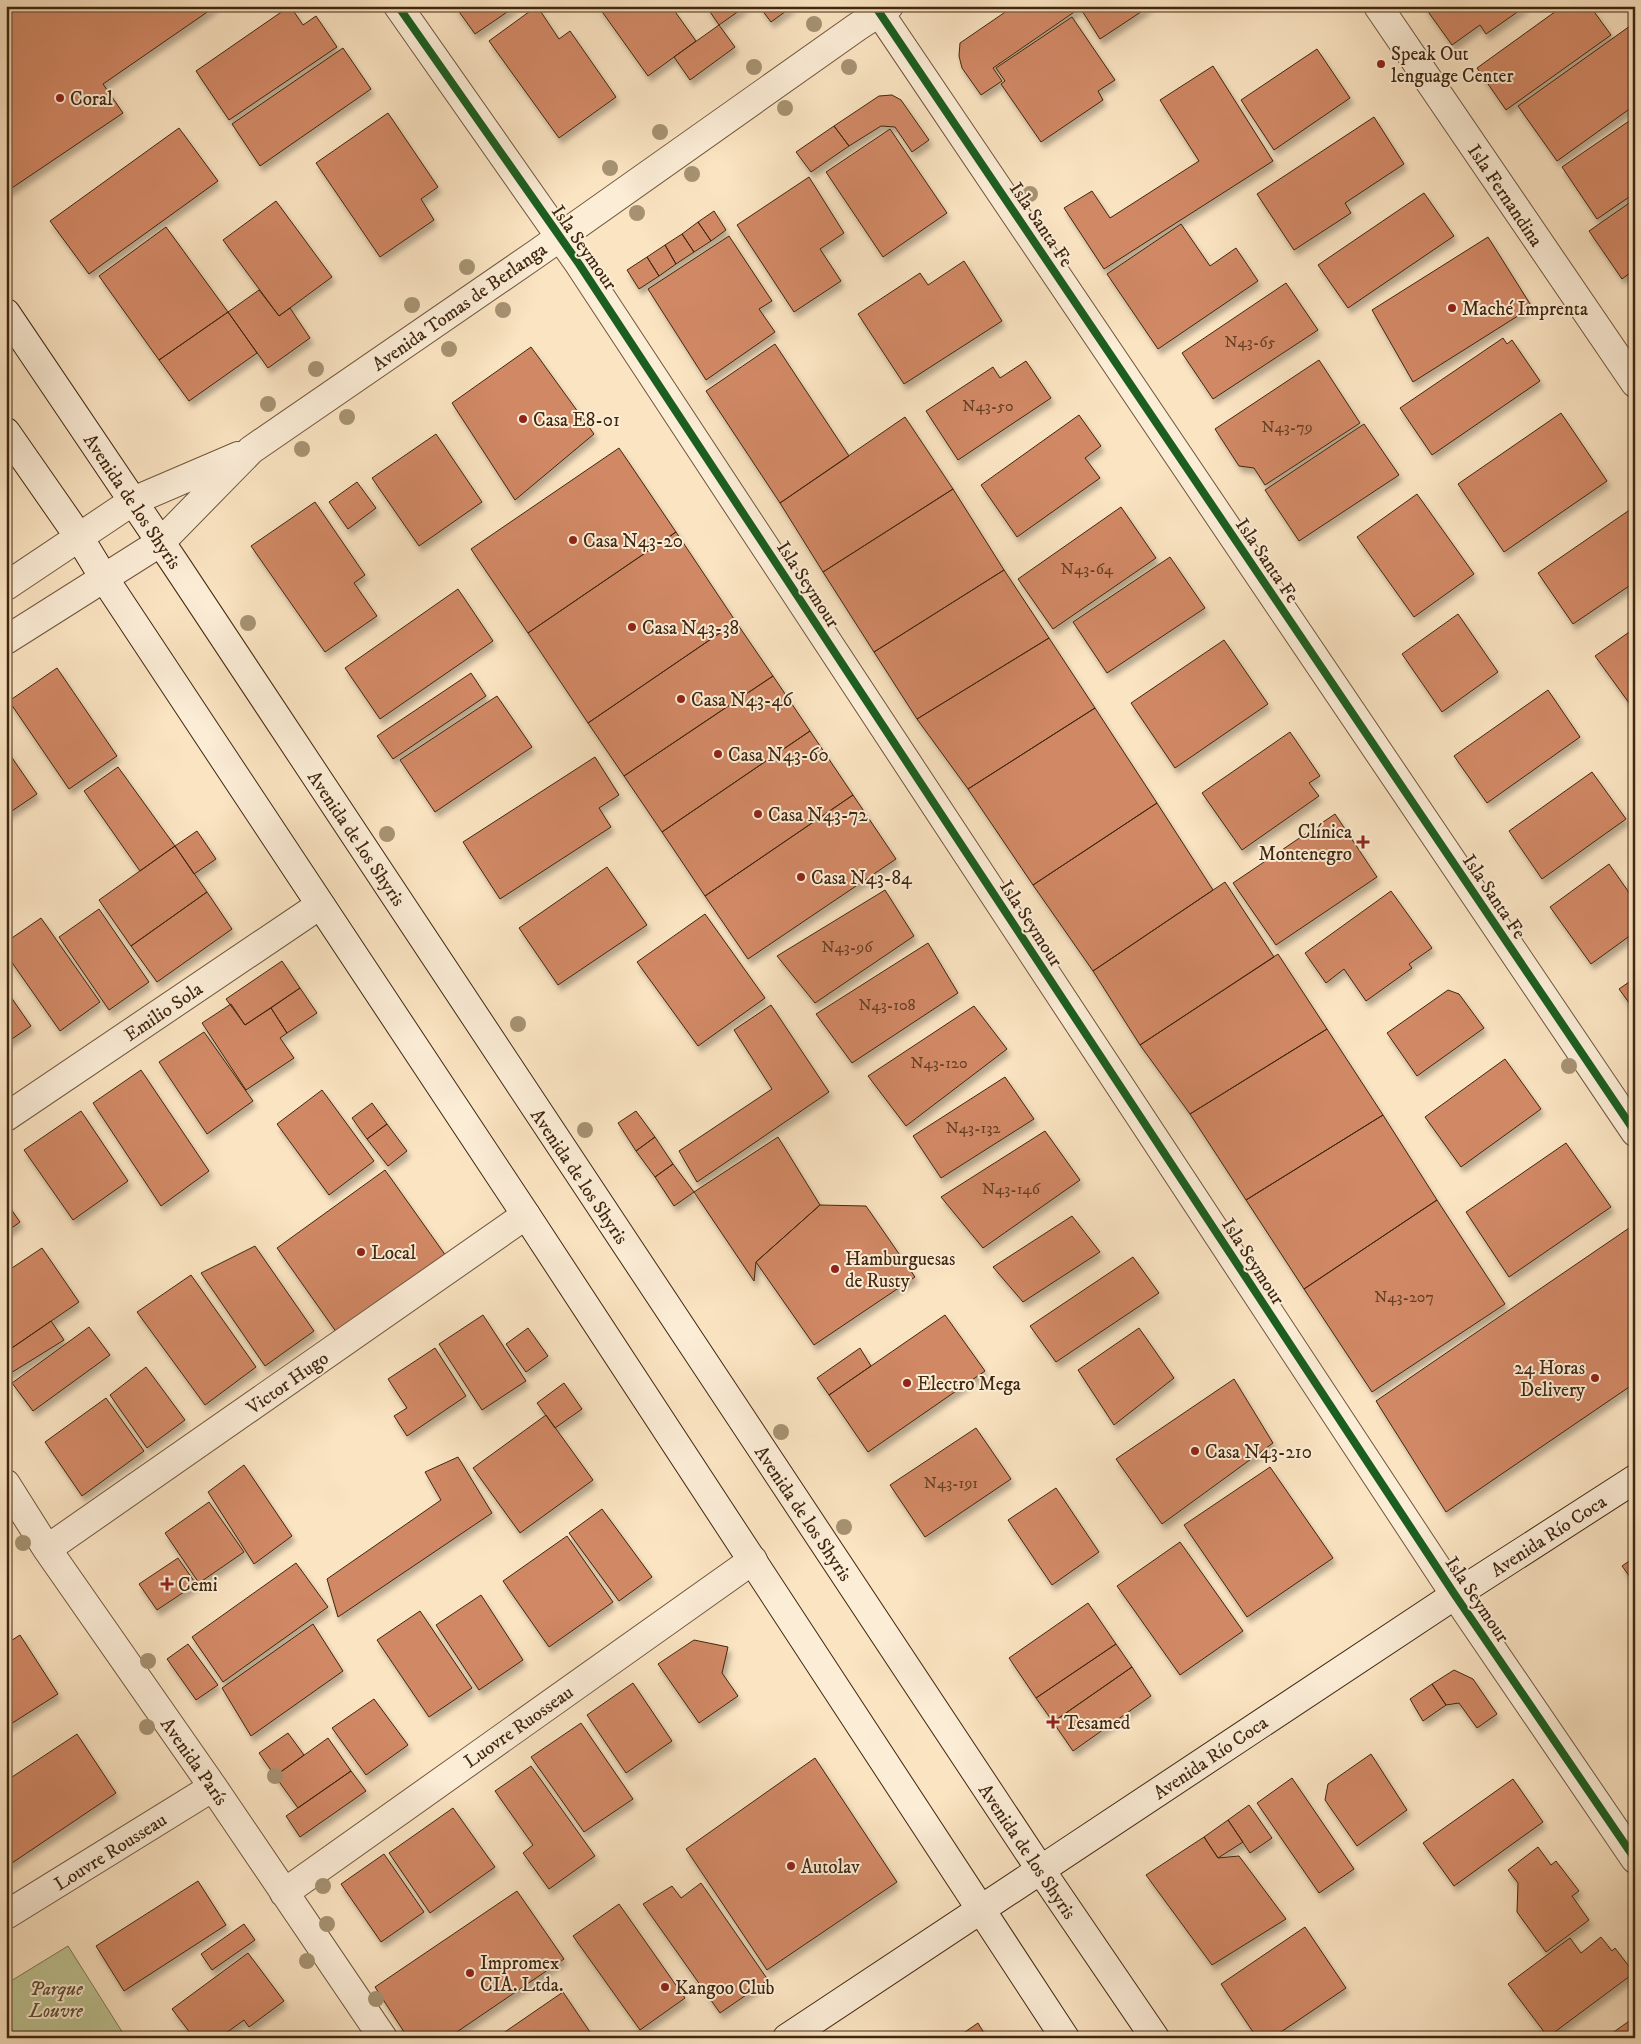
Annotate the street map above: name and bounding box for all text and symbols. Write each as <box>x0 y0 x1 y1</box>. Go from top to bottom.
place label: Speak Out lenguage Center <box>1391 43 1513 88</box>
marker: Speak Out lenguage Center <box>1375 58 1387 70</box>
place label: Coral <box>70 88 113 111</box>
marker: Coral <box>54 92 66 104</box>
street label: Isla Fernandina <box>1462 140 1547 251</box>
street label: Isla Santa Fe <box>1004 178 1078 272</box>
street label: Isla Seymour <box>546 201 621 295</box>
street label: Avenida Tomas de Berlanga <box>368 238 552 376</box>
place label: Maché Imprenta <box>1462 298 1588 321</box>
marker: Maché Imprenta <box>1446 302 1458 314</box>
house number: N43-65 <box>1224 332 1276 352</box>
house number: N43-50 <box>962 396 1014 416</box>
place label: Casa E8-01 <box>533 409 620 432</box>
marker: Casa E8-01 <box>517 413 529 425</box>
house number: N43-79 <box>1261 417 1313 437</box>
street label: Avenida de los Shyris <box>78 430 186 574</box>
street label: Isla Santa Fe <box>1230 514 1304 608</box>
place label: Casa N43-20 <box>583 530 683 553</box>
marker: Casa N43-20 <box>567 534 579 546</box>
street label: Isla Seymour <box>771 537 844 632</box>
house number: N43-64 <box>1061 559 1114 579</box>
place label: Casa N43-38 <box>642 617 739 640</box>
marker: Casa N43-38 <box>626 621 638 633</box>
place label: Casa N43-46 <box>691 689 793 712</box>
marker: Casa N43-46 <box>675 693 687 705</box>
place label: Casa N43-60 <box>728 744 829 767</box>
marker: Casa N43-60 <box>712 748 724 760</box>
street label: Avenida de los Shyris <box>302 767 410 911</box>
place label: Casa N43-72 <box>768 804 869 827</box>
marker: Casa N43-72 <box>752 808 764 820</box>
place label: Clínica Montenegro <box>1259 821 1352 866</box>
marker: Clínica Montenegro <box>1356 835 1370 849</box>
street label: Isla Santa Fe <box>1457 850 1531 944</box>
place label: Casa N43-84 <box>811 867 913 890</box>
marker: Casa N43-84 <box>795 871 807 883</box>
street label: Isla Seymour <box>994 876 1067 971</box>
house number: N43-96 <box>821 937 873 957</box>
street label: Emilio Sola <box>120 978 207 1047</box>
house number: N43-108 <box>858 995 916 1015</box>
house number: N43-120 <box>910 1053 968 1073</box>
street label: Avenida de los Shyris <box>525 1105 633 1249</box>
house number: N43-132 <box>946 1118 1000 1138</box>
house number: N43-146 <box>982 1179 1041 1199</box>
street label: Isla Seymour <box>1216 1214 1289 1309</box>
place label: Local <box>371 1242 416 1265</box>
marker: Local <box>355 1246 367 1258</box>
place label: Hamburguesas de Rusty <box>845 1248 955 1293</box>
marker: Hamburguesas de Rusty <box>829 1263 841 1275</box>
house number: N43-207 <box>1374 1287 1434 1307</box>
street label: Victor Hugo <box>242 1347 333 1420</box>
place label: 24 Horas Delivery <box>1514 1357 1586 1402</box>
marker: 24 Horas Delivery <box>1589 1372 1601 1384</box>
place label: Electro Mega <box>917 1373 1021 1396</box>
marker: Electro Mega <box>901 1377 913 1389</box>
place label: Casa N43-210 <box>1205 1441 1312 1464</box>
street label: Avenida de los Shyris <box>749 1442 857 1586</box>
marker: Casa N43-210 <box>1189 1445 1201 1457</box>
house number: N43-191 <box>924 1473 978 1493</box>
street label: Avenida Río Coca <box>1487 1490 1611 1582</box>
street label: Isla Seymour <box>1440 1553 1514 1647</box>
place label: Cemi <box>178 1574 218 1597</box>
marker: Cemi <box>160 1577 174 1591</box>
street label: Luovre Ruosseau <box>460 1681 578 1773</box>
street label: Avenida Río Coca <box>1149 1711 1273 1805</box>
place label: Tesamed <box>1064 1712 1131 1735</box>
street label: Avenida París <box>155 1714 232 1810</box>
marker: Tesamed <box>1046 1715 1060 1729</box>
street label: Avenida de los Shyris <box>973 1780 1081 1924</box>
street label: Louvre Rousseau <box>50 1809 171 1896</box>
place label: Autolav <box>801 1856 860 1879</box>
marker: Autolav <box>785 1860 797 1872</box>
place label: Impromex CIA. Ltda. <box>480 1952 563 1997</box>
marker: Impromex CIA. Ltda. <box>464 1967 476 1979</box>
place label: Kangoo Club <box>675 1977 775 2000</box>
park label: Parque Louvre <box>28 1978 83 2023</box>
marker: Kangoo Club <box>659 1981 671 1993</box>

